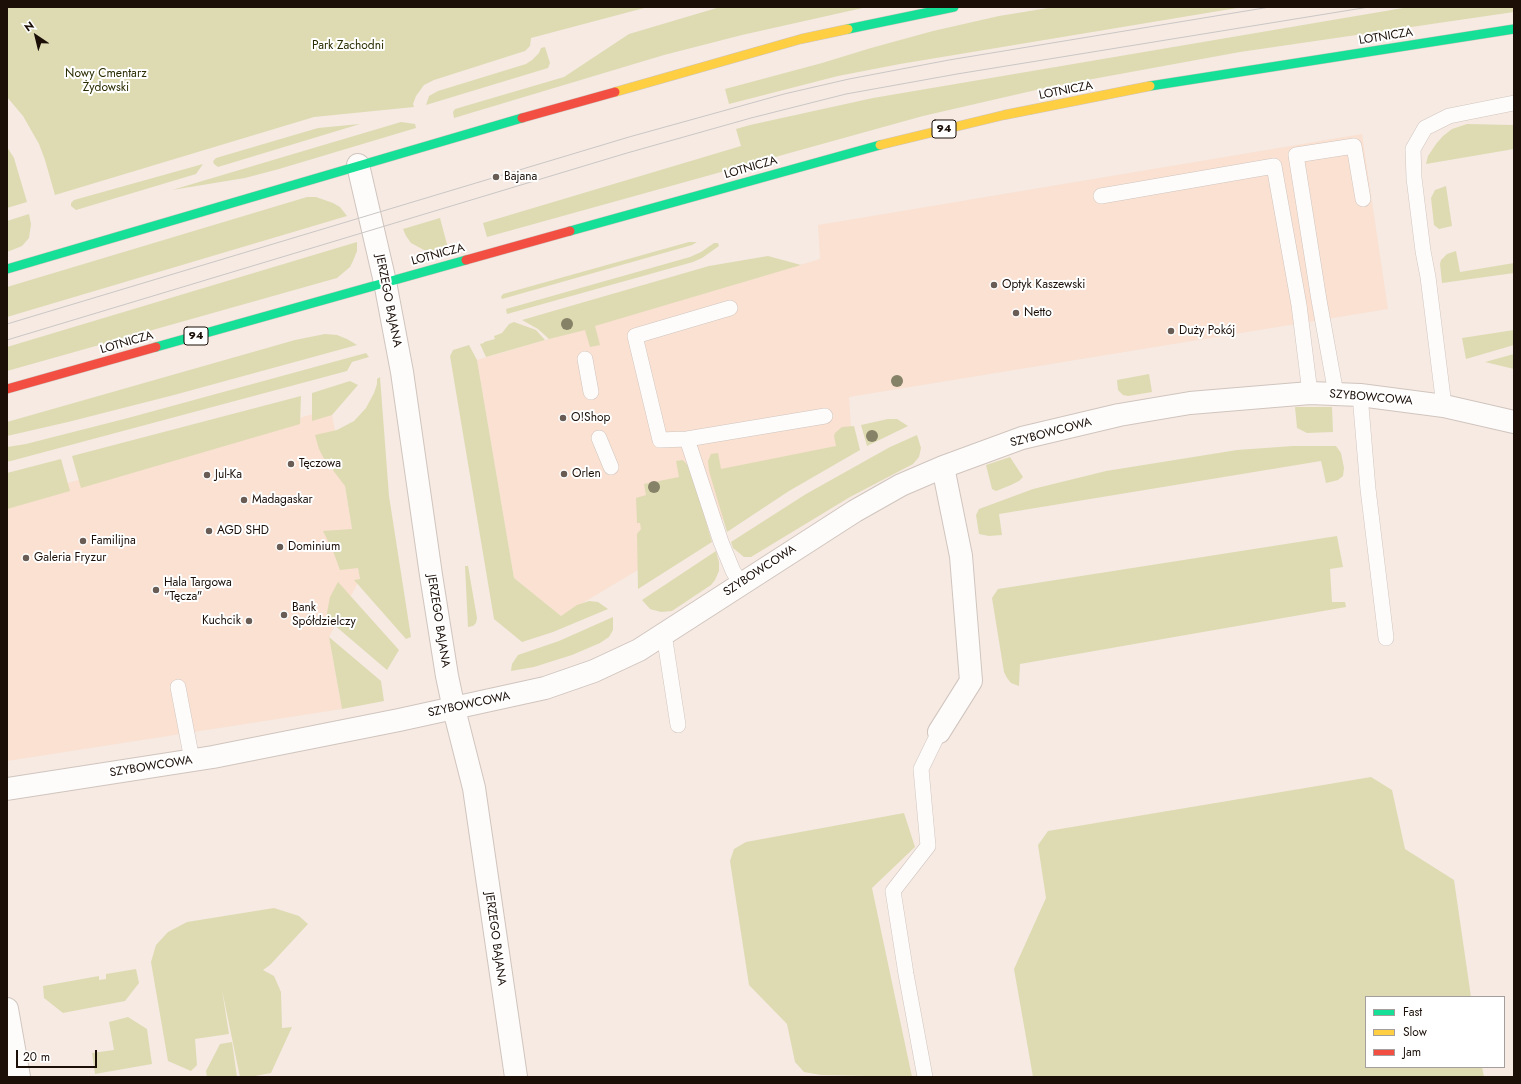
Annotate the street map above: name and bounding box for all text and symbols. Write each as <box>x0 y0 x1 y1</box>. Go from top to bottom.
north arrow <box>16 16 56 56</box>
text: N <box>21 17 37 35</box>
street label: LOTNICZA <box>1358 26 1414 48</box>
park label: Park Zachodni <box>312 39 384 53</box>
park label: Nowy Cmentarz Żydowski <box>65 67 147 95</box>
street label: LOTNICZA <box>1038 79 1094 103</box>
road number: 94 <box>932 120 956 138</box>
street label: LOTNICZA <box>723 154 779 182</box>
place label: Bajana <box>504 170 537 184</box>
marker: Bajana <box>491 172 501 182</box>
street label: LOTNICZA <box>410 241 466 269</box>
street label: JERZEGO BAJANA <box>372 253 404 349</box>
place label: Optyk Kaszewski <box>1002 278 1085 292</box>
marker: Optyk Kaszewski <box>989 280 999 290</box>
place label: Netto <box>1024 306 1052 320</box>
marker: Netto <box>1011 308 1021 318</box>
place label: Duży Pokój <box>1179 324 1235 338</box>
marker: Duży Pokój <box>1166 326 1176 336</box>
road number: 94 <box>184 327 208 345</box>
street label: LOTNICZA <box>99 329 155 357</box>
street label: SZYBOWCOWA <box>1329 387 1413 409</box>
place label: O!Shop <box>571 411 610 425</box>
marker: O!Shop <box>558 413 568 423</box>
street label: SZYBOWCOWA <box>1009 415 1093 451</box>
place label: Tęczowa <box>299 457 341 471</box>
marker: Tęczowa <box>286 459 296 469</box>
place label: Orlen <box>572 467 601 481</box>
place label: Jul-Ka <box>215 468 242 482</box>
marker: Orlen <box>559 469 569 479</box>
marker: Jul-Ka <box>202 470 212 480</box>
place label: Madagaskar <box>252 493 313 507</box>
marker: Madagaskar <box>239 495 249 505</box>
place label: AGD SHD <box>217 524 269 538</box>
marker: AGD SHD <box>204 526 214 536</box>
place label: Familijna <box>91 534 136 548</box>
marker: Familijna <box>78 536 88 546</box>
place label: Dominium <box>288 540 340 554</box>
marker: Dominium <box>275 542 285 552</box>
street label: SZYBOWCOWA <box>721 542 799 600</box>
place label: Galeria Fryzur <box>34 551 106 565</box>
marker: Galeria Fryzur <box>21 553 31 563</box>
street label: JERZEGO BAJANA <box>424 573 452 669</box>
place label: Hala Targowa "Tęcza" <box>164 576 232 604</box>
marker: Hala Targowa "Tęcza" <box>151 585 161 595</box>
place label: Bank Spółdzielczy <box>292 601 356 629</box>
marker: Bank Spółdzielczy <box>279 610 289 620</box>
place label: Kuchcik <box>202 614 241 628</box>
marker: Kuchcik <box>244 616 254 626</box>
street label: SZYBOWCOWA <box>427 689 511 721</box>
street label: SZYBOWCOWA <box>109 753 193 781</box>
street label: JERZEGO BAJANA <box>481 891 509 987</box>
legend <box>1365 996 1505 1068</box>
text: Fast <box>1403 1003 1422 1021</box>
text: Slow <box>1403 1023 1427 1041</box>
scale bar <box>18 1042 99 1068</box>
text: Jam <box>1403 1043 1421 1061</box>
text: 20 m <box>23 1048 50 1066</box>

